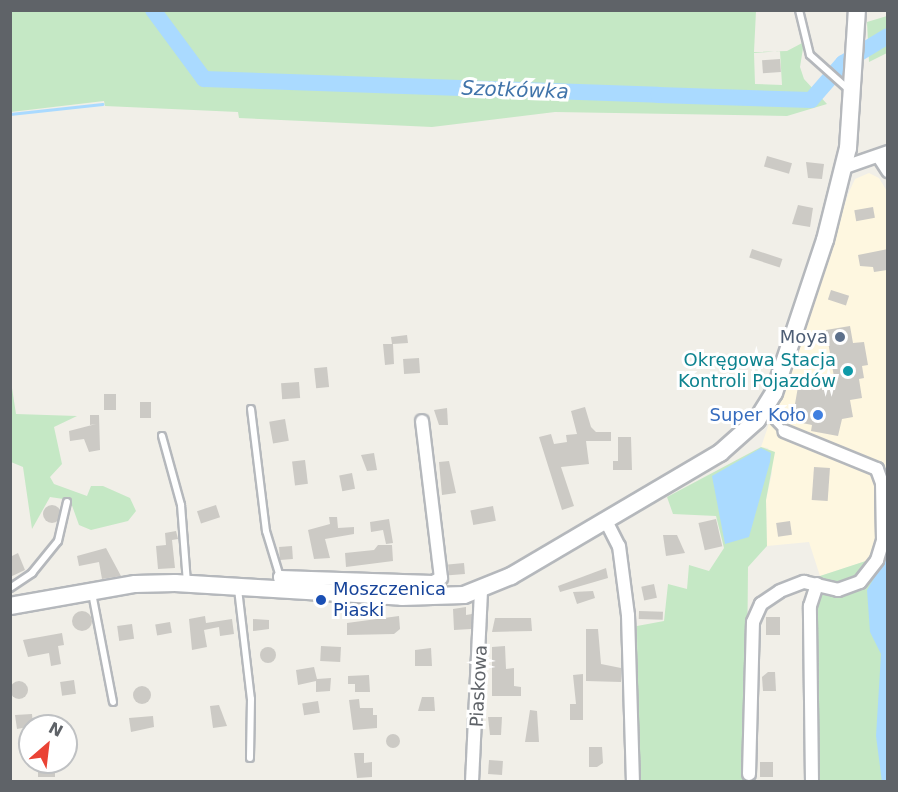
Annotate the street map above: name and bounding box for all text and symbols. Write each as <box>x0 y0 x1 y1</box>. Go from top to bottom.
water label: Szotkówka <box>461 76 569 104</box>
place label: Moya <box>780 326 828 348</box>
marker: Moya <box>833 330 847 344</box>
place label: Okręgowa Stacja Kontroli Pojazdów <box>678 350 836 392</box>
marker: Okręgowa Stacja Kontroli Pojazdów <box>841 364 855 378</box>
place label: Super Koło <box>709 404 806 426</box>
marker: Super Koło <box>811 408 825 422</box>
place label: Moszczenica Piaski <box>333 579 446 622</box>
marker: Moszczenica Piaski <box>314 593 328 607</box>
street label: Piaskowa <box>466 644 492 728</box>
north arrow <box>18 714 78 774</box>
text: N <box>45 718 66 741</box>

